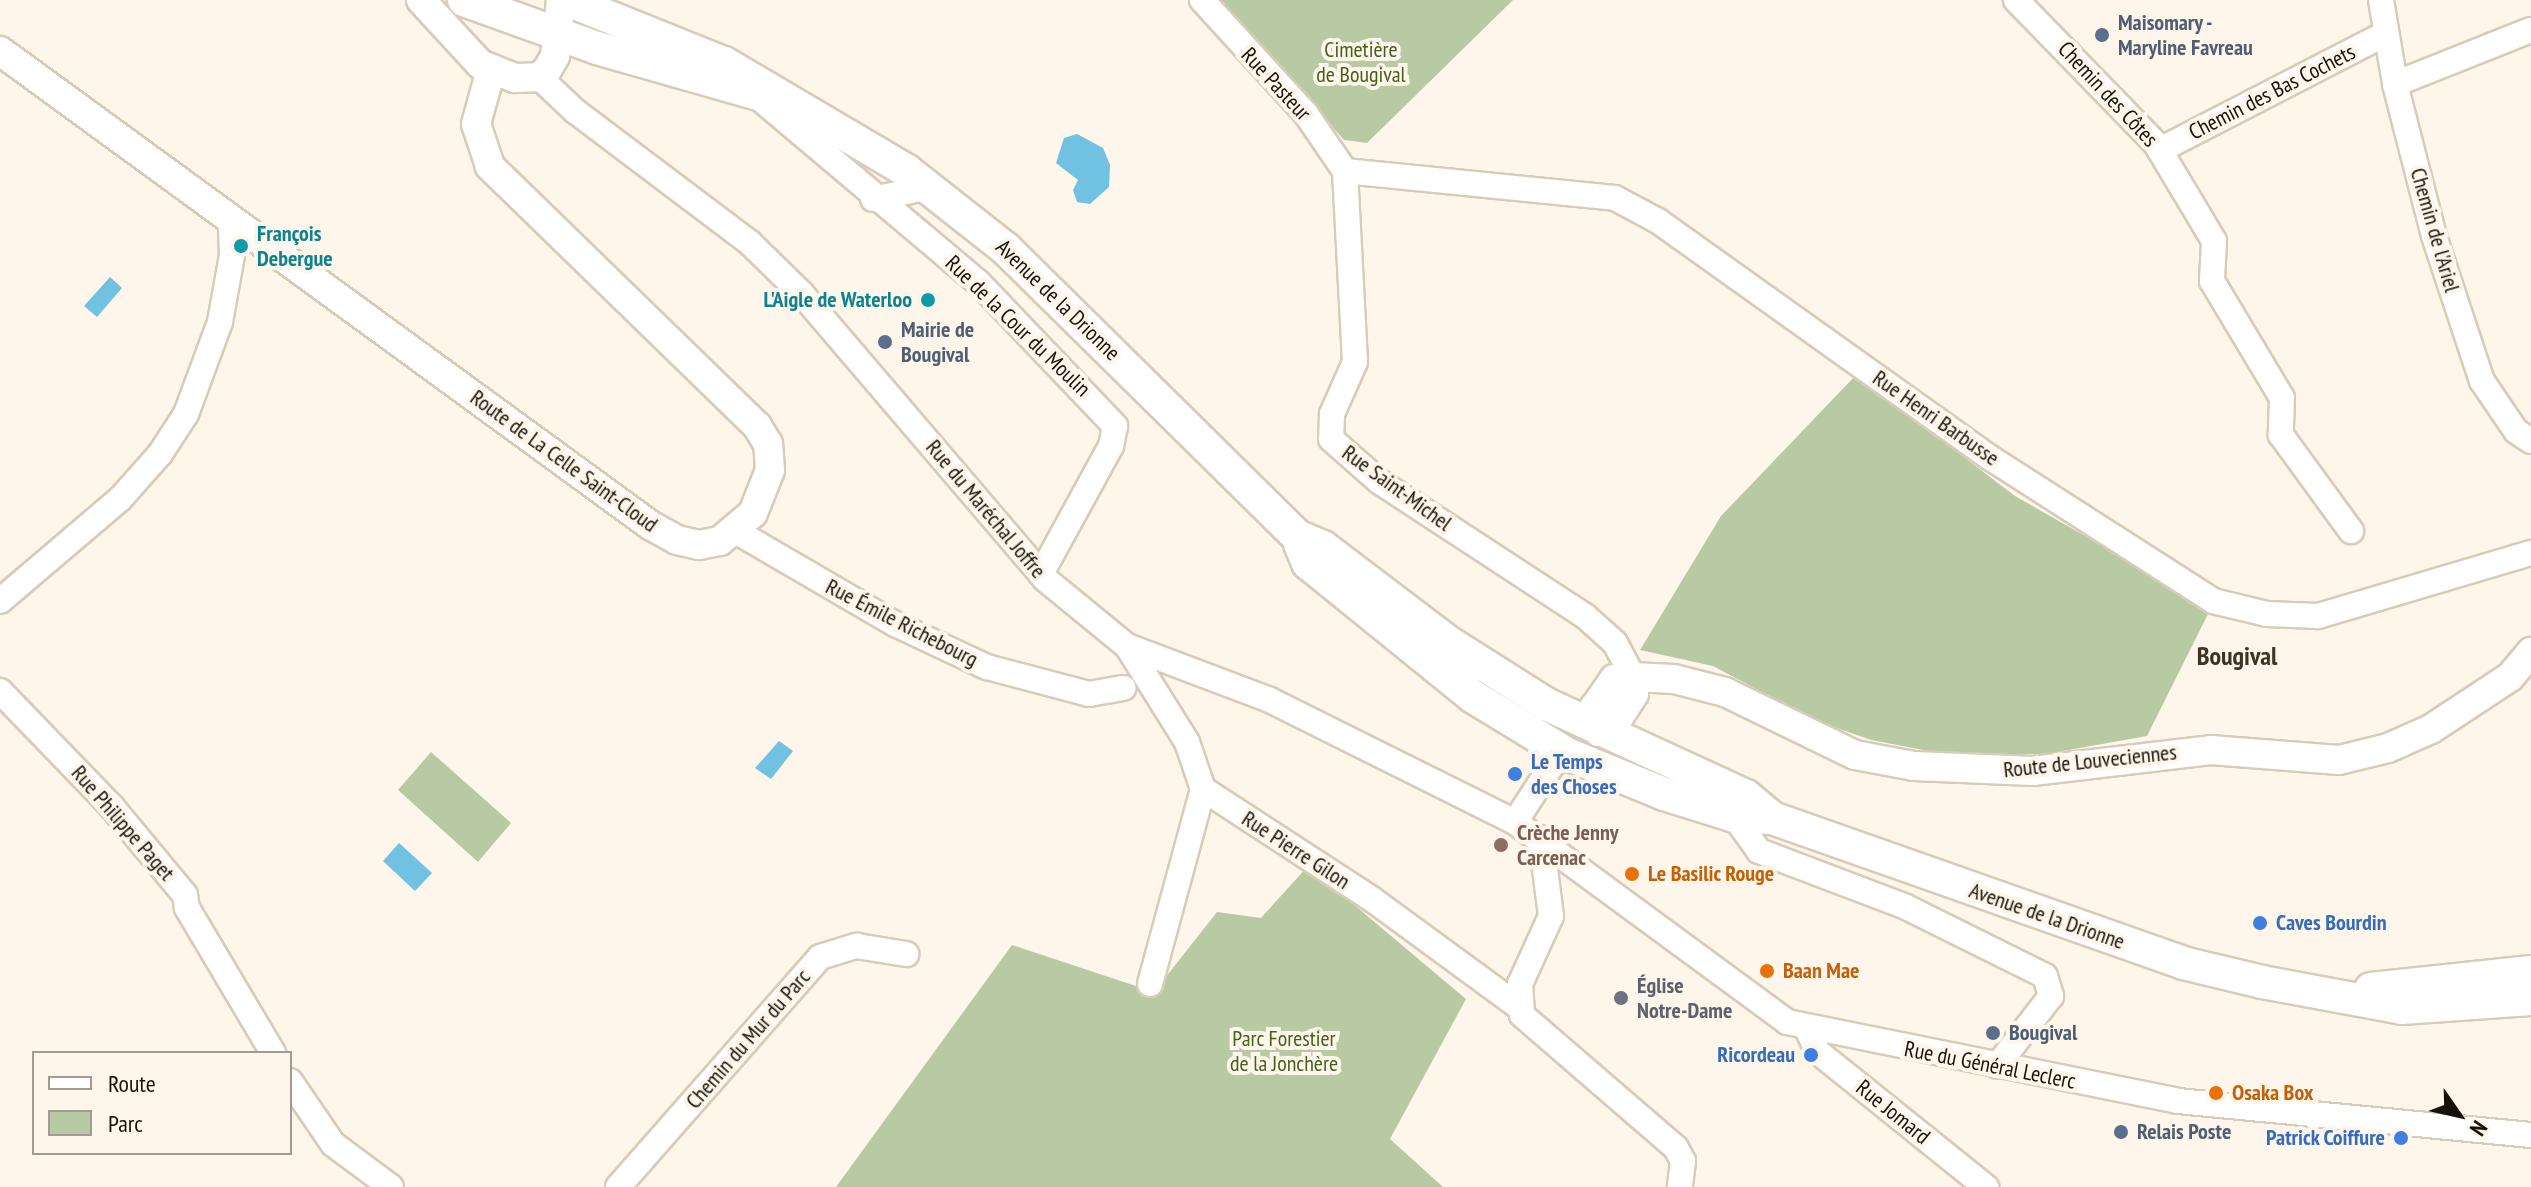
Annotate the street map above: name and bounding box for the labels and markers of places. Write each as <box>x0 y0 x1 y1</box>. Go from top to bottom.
place label: Maisomary - Maryline Favreau <box>2118 9 2253 60</box>
marker: Maisomary - Maryline Favreau <box>2093 26 2111 44</box>
place label: François Debergue <box>257 220 333 272</box>
marker: François Debergue <box>232 237 250 255</box>
place label: L'Aigle de Waterloo <box>763 287 912 313</box>
marker: L'Aigle de Waterloo <box>919 291 937 309</box>
place label: Mairie de Bougival <box>901 316 974 368</box>
marker: Mairie de Bougival <box>876 333 894 351</box>
place label: Le Temps des Choses <box>1531 748 1617 800</box>
marker: Le Temps des Choses <box>1506 765 1524 783</box>
place label: Crèche Jenny Carcenac <box>1517 819 1619 870</box>
marker: Crèche Jenny Carcenac <box>1492 836 1510 854</box>
place label: Le Basilic Rouge <box>1648 861 1775 887</box>
marker: Le Basilic Rouge <box>1623 865 1641 883</box>
place label: Caves Bourdin <box>2276 910 2387 936</box>
marker: Caves Bourdin <box>2251 914 2269 932</box>
place label: Baan Mae <box>1783 958 1859 984</box>
marker: Baan Mae <box>1758 962 1776 980</box>
place label: Église Notre-Dame <box>1637 972 1732 1024</box>
marker: Église Notre-Dame <box>1612 989 1630 1007</box>
place label: Bougival <box>2009 1020 2077 1046</box>
marker: Bougival <box>1984 1024 2002 1042</box>
place label: Ricordeau <box>1717 1042 1795 1068</box>
marker: Ricordeau <box>1802 1046 1820 1064</box>
place label: Osaka Box <box>2232 1080 2313 1106</box>
marker: Osaka Box <box>2207 1084 2225 1102</box>
place label: Relais Poste <box>2137 1119 2231 1145</box>
marker: Relais Poste <box>2112 1123 2130 1141</box>
place label: Patrick Coiffure <box>2265 1125 2385 1151</box>
marker: Patrick Coiffure <box>2392 1129 2410 1147</box>

